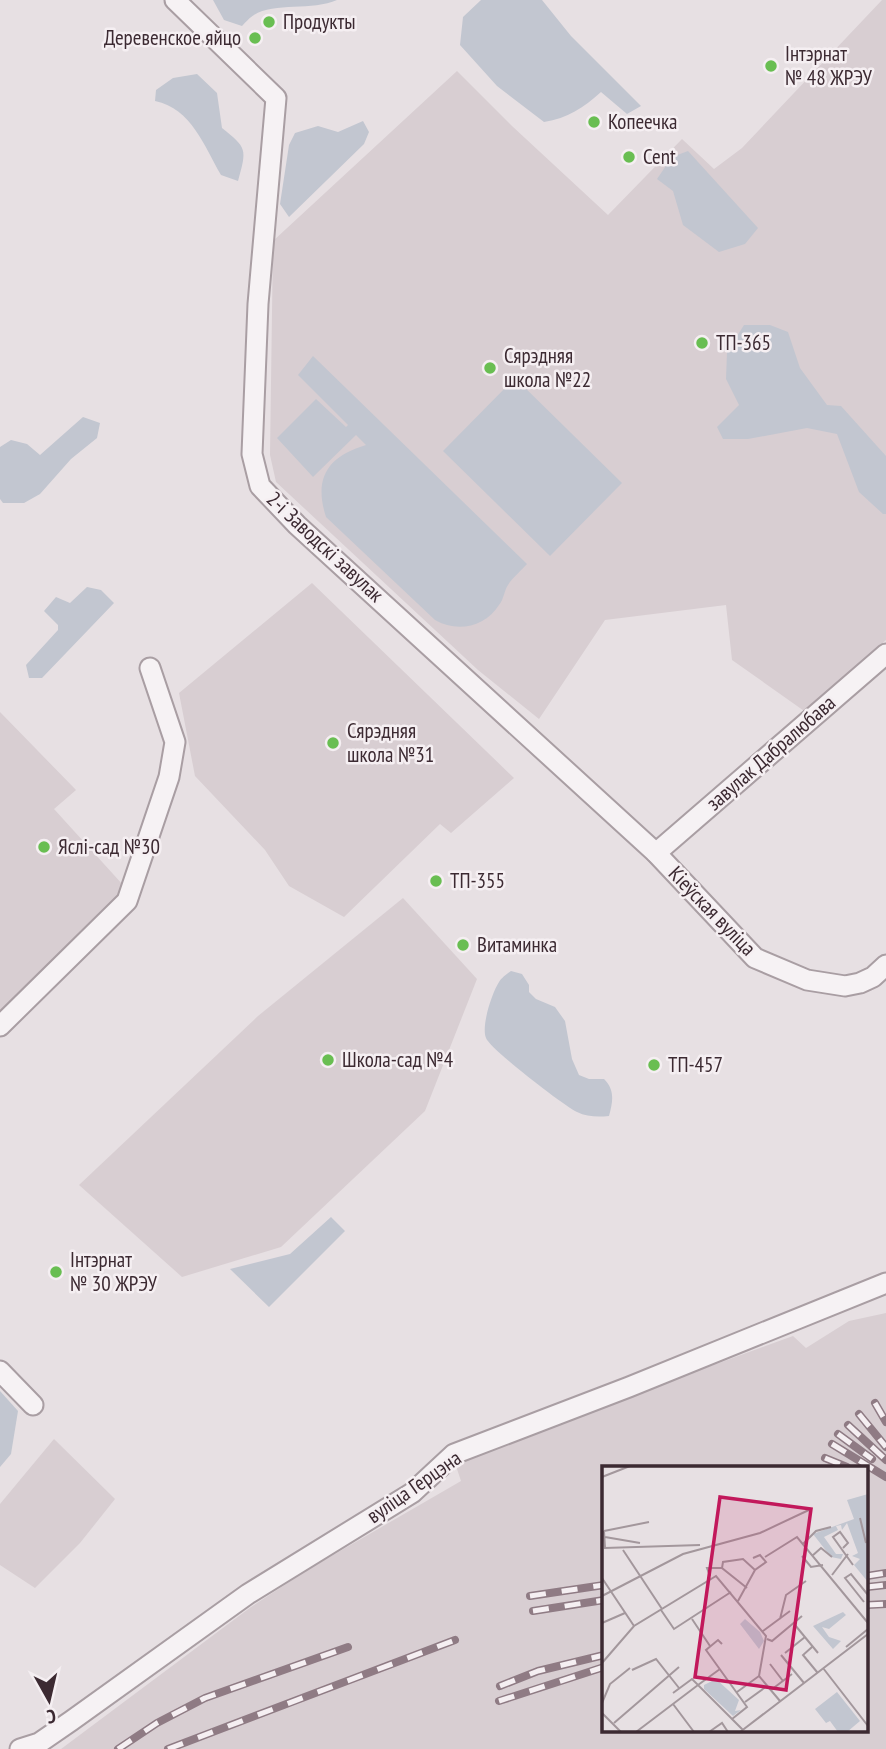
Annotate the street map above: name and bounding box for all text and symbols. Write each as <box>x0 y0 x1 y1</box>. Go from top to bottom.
place label: Продукты <box>283 8 356 35</box>
marker: Продукты <box>261 14 277 30</box>
place label: Деревенское яйцо <box>104 24 241 51</box>
marker: Деревенское яйцо <box>247 30 263 46</box>
place label: Інтэрнат № 48 ЖРЭУ <box>785 40 873 91</box>
marker: Інтэрнат № 48 ЖРЭУ <box>763 58 779 74</box>
place label: Копеечка <box>608 108 677 135</box>
marker: Копеечка <box>586 114 602 130</box>
place label: Cent <box>643 143 676 170</box>
marker: Cent <box>621 149 637 165</box>
place label: ТП-365 <box>716 329 771 356</box>
marker: ТП-365 <box>694 335 710 351</box>
place label: Сярэдняя школа №22 <box>504 342 591 393</box>
marker: Сярэдняя школа №22 <box>482 360 498 376</box>
street label: 2-і Заводскі завулак <box>261 485 390 608</box>
street label: завулак Дабралюбава <box>701 689 841 816</box>
place label: Сярэдняя школа №31 <box>347 717 434 768</box>
marker: Сярэдняя школа №31 <box>325 735 341 751</box>
place label: Яслі-сад №30 <box>58 833 160 860</box>
marker: Яслі-сад №30 <box>36 839 52 855</box>
street label: Кіеўская вуліца <box>663 860 762 961</box>
place label: ТП-355 <box>450 867 505 894</box>
marker: ТП-355 <box>428 873 444 889</box>
place label: Витаминка <box>477 931 557 958</box>
marker: Витаминка <box>455 937 471 953</box>
place label: Школа-сад №4 <box>342 1046 454 1073</box>
place label: ТП-457 <box>668 1051 723 1078</box>
marker: Школа-сад №4 <box>320 1052 336 1068</box>
marker: ТП-457 <box>646 1057 662 1073</box>
place label: Інтэрнат № 30 ЖРЭУ <box>70 1246 158 1297</box>
marker: Інтэрнат № 30 ЖРЭУ <box>48 1264 64 1280</box>
street label: вуліца Герцэна <box>361 1444 466 1529</box>
inset map <box>602 1466 868 1732</box>
north arrow <box>14 1665 84 1735</box>
text: С <box>45 1704 57 1729</box>

